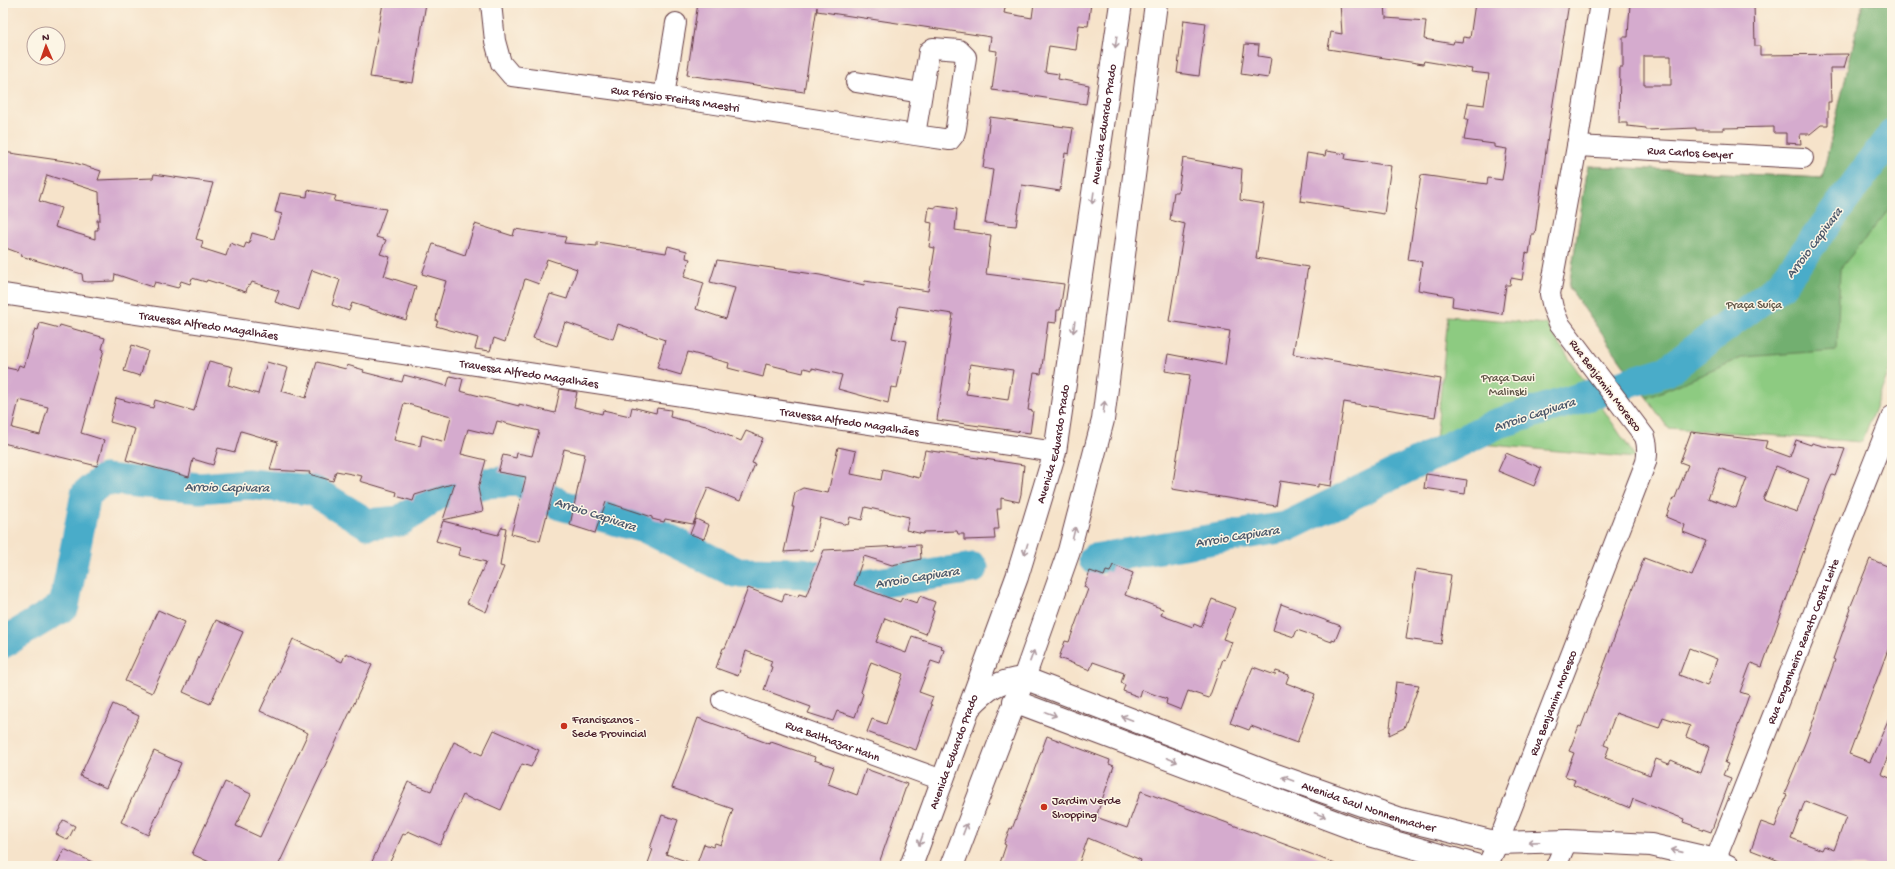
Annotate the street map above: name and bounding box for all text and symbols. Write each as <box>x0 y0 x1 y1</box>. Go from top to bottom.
north arrow <box>26 26 66 66</box>
text: N <box>42 32 50 44</box>
one-way arrow <box>1112 35 1120 48</box>
street label: Avenida Eduardo Prado <box>1089 63 1121 185</box>
street label: Rua Pérsio Freitas Maestri <box>610 84 741 117</box>
street label: Rua Carlos Geyer <box>1647 145 1734 163</box>
one-way arrow <box>1089 191 1097 204</box>
water label: Arroio Capivara <box>1784 205 1847 282</box>
park label: Praça Suíça <box>1725 299 1782 313</box>
street label: Travessa Alfredo Magalhães <box>137 309 279 344</box>
one-way arrow <box>1070 320 1078 333</box>
street label: Rua Benjamim Moresco <box>1565 337 1644 435</box>
street label: Travessa Alfredo Magalhães <box>457 358 600 392</box>
park label: Praça Davi Malinski <box>1480 372 1535 400</box>
street label: Avenida Eduardo Prado <box>1035 384 1074 506</box>
water label: Arroio Capivara <box>1492 395 1578 436</box>
one-way arrow <box>1100 401 1108 414</box>
street label: Travessa Alfredo Magalhães <box>778 406 920 441</box>
water label: Arroio Capivara <box>185 480 270 497</box>
water label: Arroio Capivara <box>553 495 638 536</box>
water label: Arroio Capivara <box>1194 523 1281 551</box>
one-way arrow <box>1070 527 1078 540</box>
one-way arrow <box>1022 542 1029 555</box>
street label: Rua Engenheiro Renato Costa Leite <box>1765 556 1844 727</box>
water label: Arroio Capivara <box>874 564 961 592</box>
street label: Rua Benjamim Moresco <box>1528 649 1581 758</box>
one-way arrow <box>1028 650 1036 662</box>
street label: Avenida Eduardo Prado <box>927 693 982 812</box>
one-way arrow <box>1044 711 1056 719</box>
one-way arrow <box>1122 713 1134 721</box>
place label: Franciscanos - Sede Provincial <box>571 714 647 742</box>
street label: Rua Balthazar Hahn <box>783 719 882 766</box>
marker: Franciscanos - Sede Provincial <box>559 721 569 731</box>
one-way arrow <box>1166 756 1178 764</box>
one-way arrow <box>1282 775 1295 782</box>
street label: Avenida Saul Nonnenmacher <box>1299 779 1439 837</box>
place label: Jardim Verde Shopping <box>1052 795 1121 823</box>
marker: Jardim Verde Shopping <box>1039 802 1049 812</box>
one-way arrow <box>1314 812 1326 820</box>
one-way arrow <box>962 824 970 836</box>
one-way arrow <box>916 833 924 845</box>
one-way arrow <box>1528 838 1541 846</box>
one-way arrow <box>1671 847 1684 855</box>

